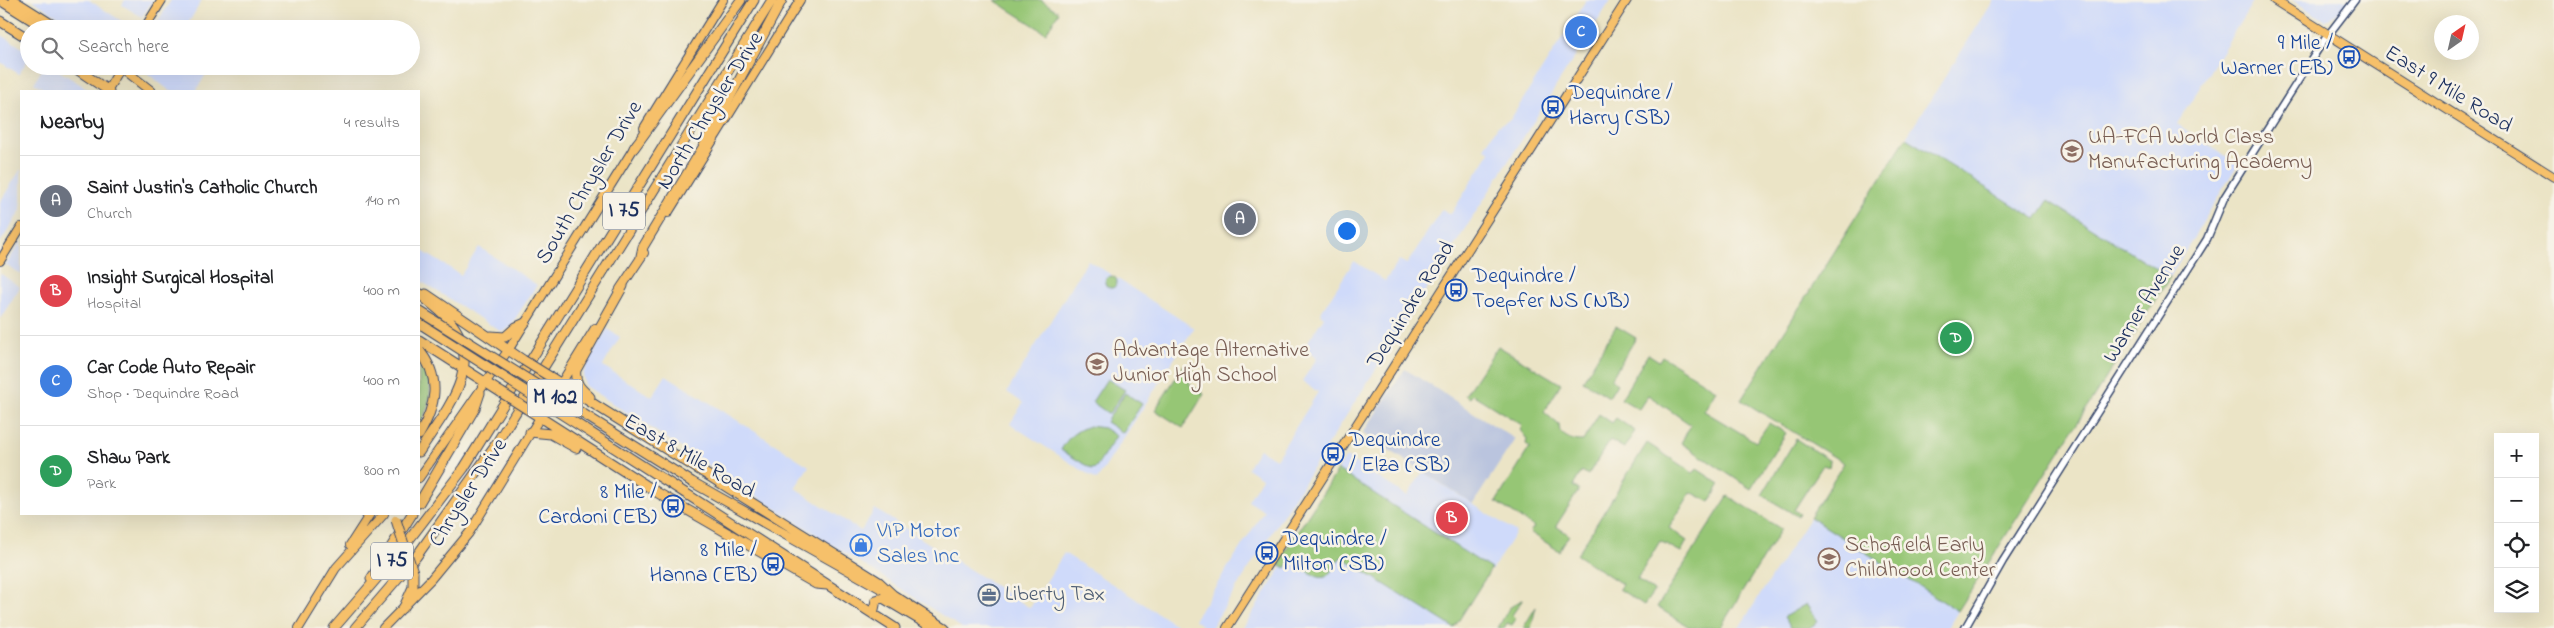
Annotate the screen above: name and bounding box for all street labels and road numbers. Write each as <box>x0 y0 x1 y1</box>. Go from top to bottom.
street label: North Chrysler Drive <box>649 26 773 197</box>
street label: East 9 Mile Road <box>2378 38 2518 142</box>
street label: South Chrysler Drive <box>528 95 653 271</box>
road number: I 75 <box>603 192 645 230</box>
street label: Dequindre Road <box>1360 235 1464 376</box>
street label: Warner Avenue <box>2096 238 2194 370</box>
road number: M 102 <box>528 379 582 416</box>
street label: East 8 Mile Road <box>617 406 761 508</box>
street label: Chrysler Drive <box>422 432 517 555</box>
road number: I 75 <box>371 542 413 580</box>

